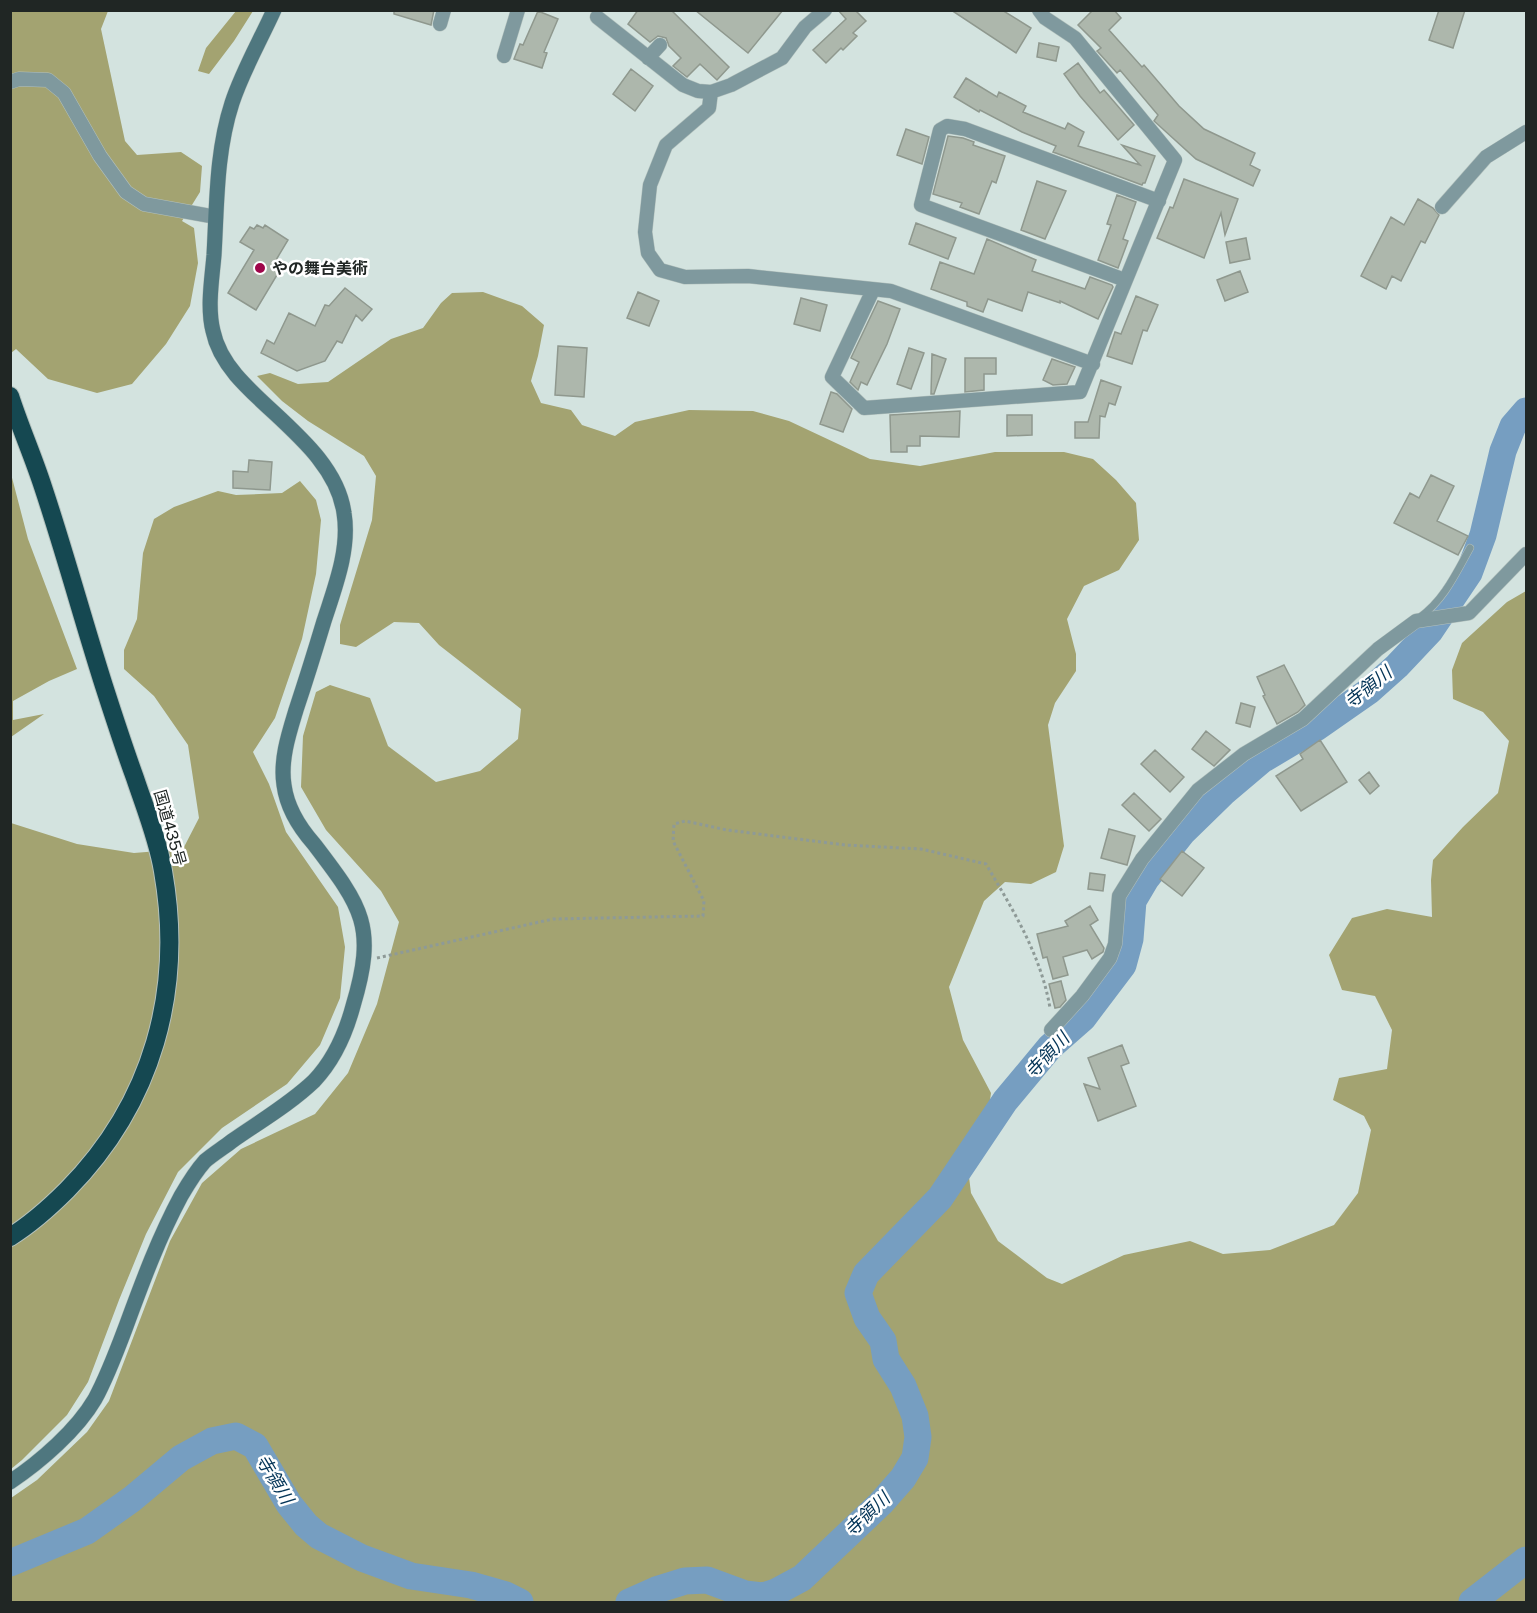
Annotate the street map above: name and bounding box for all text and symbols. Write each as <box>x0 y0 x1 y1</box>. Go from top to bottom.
place label: やの舞台美術 <box>272 259 368 278</box>
marker: やの舞台美術 <box>253 261 267 275</box>
water label: 寺領川 <box>1340 661 1397 712</box>
street label: 国道435号 <box>150 788 190 868</box>
water label: 寺領川 <box>1021 1027 1074 1082</box>
water label: 寺領川 <box>252 1450 299 1509</box>
water label: 寺領川 <box>840 1486 895 1540</box>

